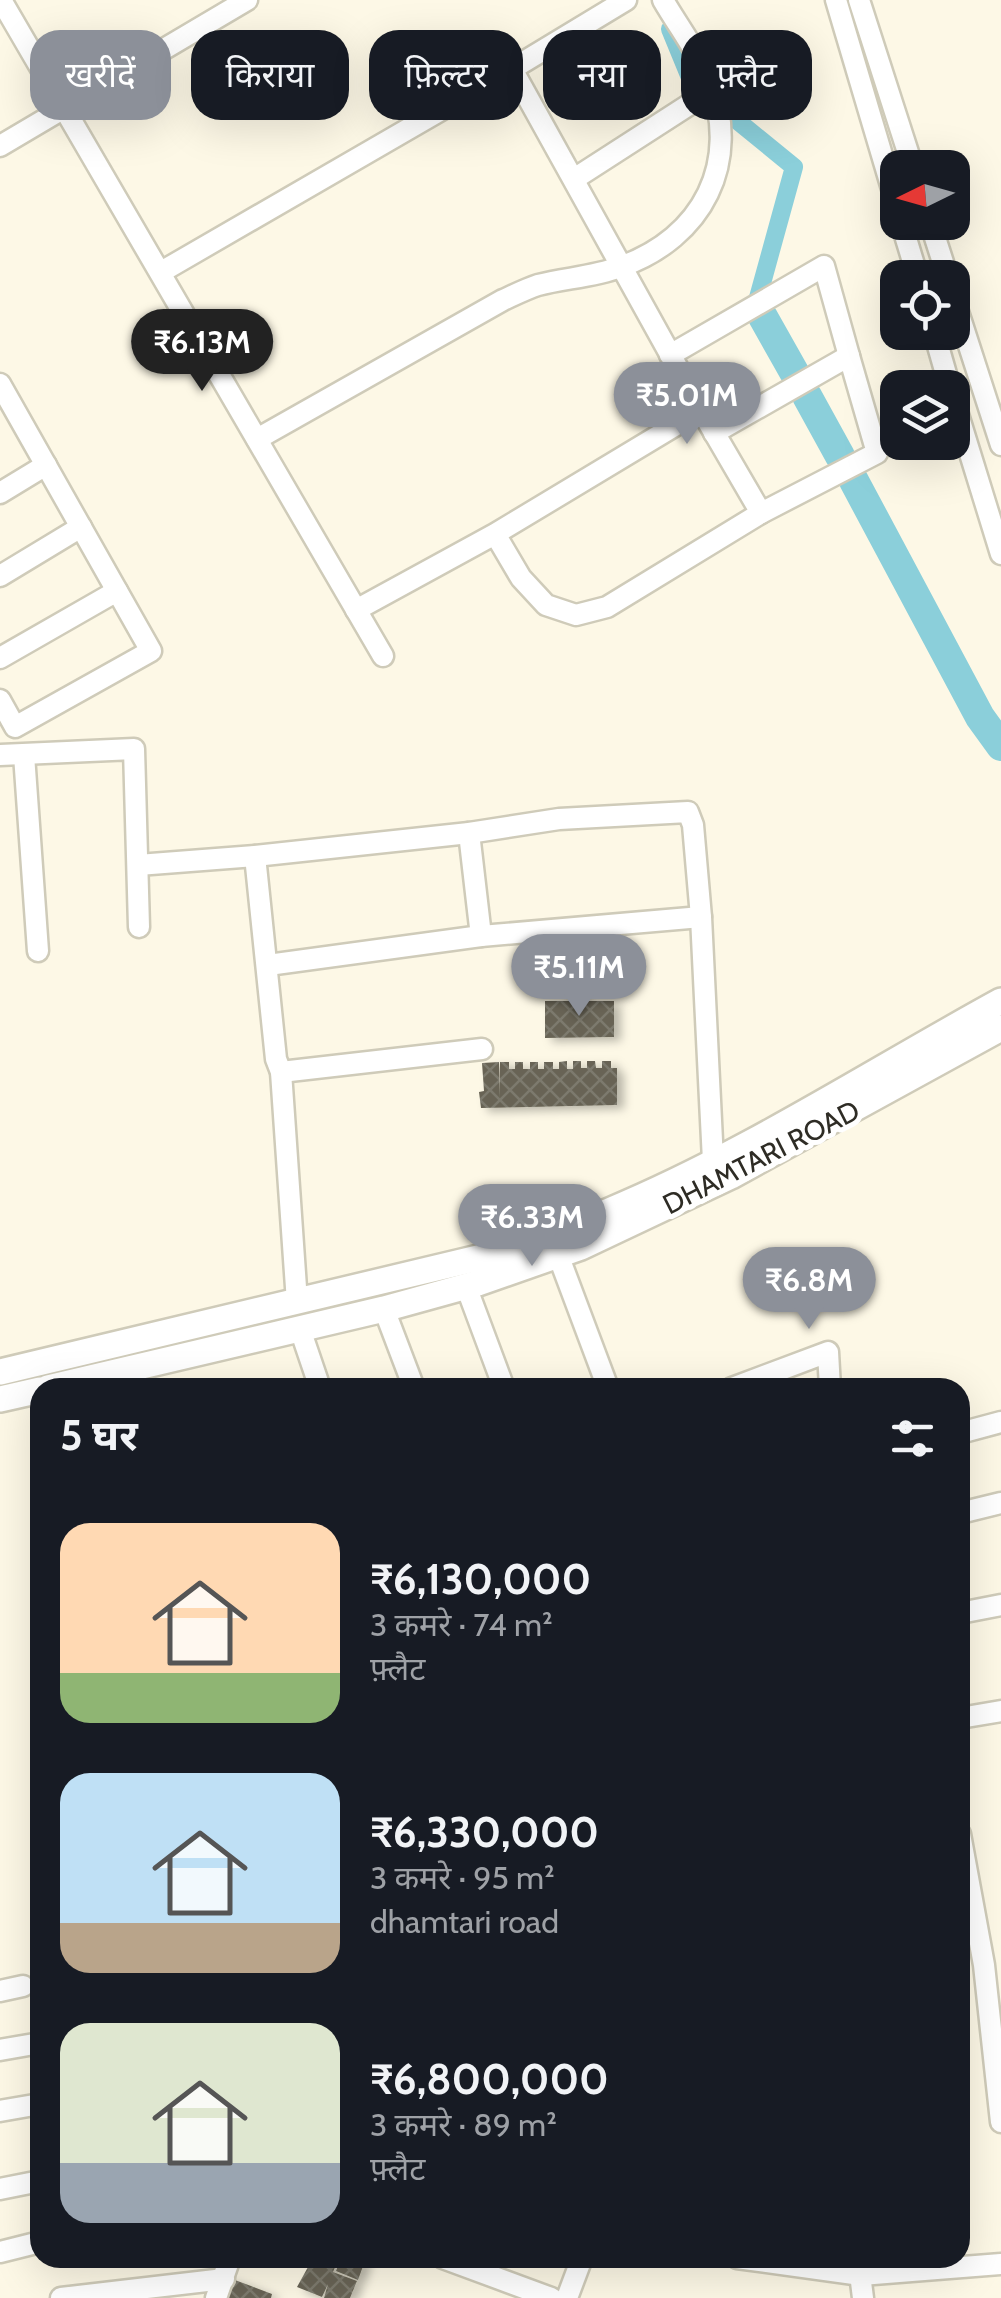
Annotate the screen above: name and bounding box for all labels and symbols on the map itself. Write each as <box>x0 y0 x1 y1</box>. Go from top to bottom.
north arrow <box>880 150 970 240</box>
pin: ₹6.13M <box>121 309 283 394</box>
pin: ₹5.01M <box>606 362 768 447</box>
pin: ₹5.11M <box>498 934 660 1019</box>
street label: DHAMTARI ROAD <box>657 1093 865 1221</box>
pin: ₹6.33M <box>451 1184 613 1269</box>
pin: ₹6.8M <box>739 1247 879 1332</box>

